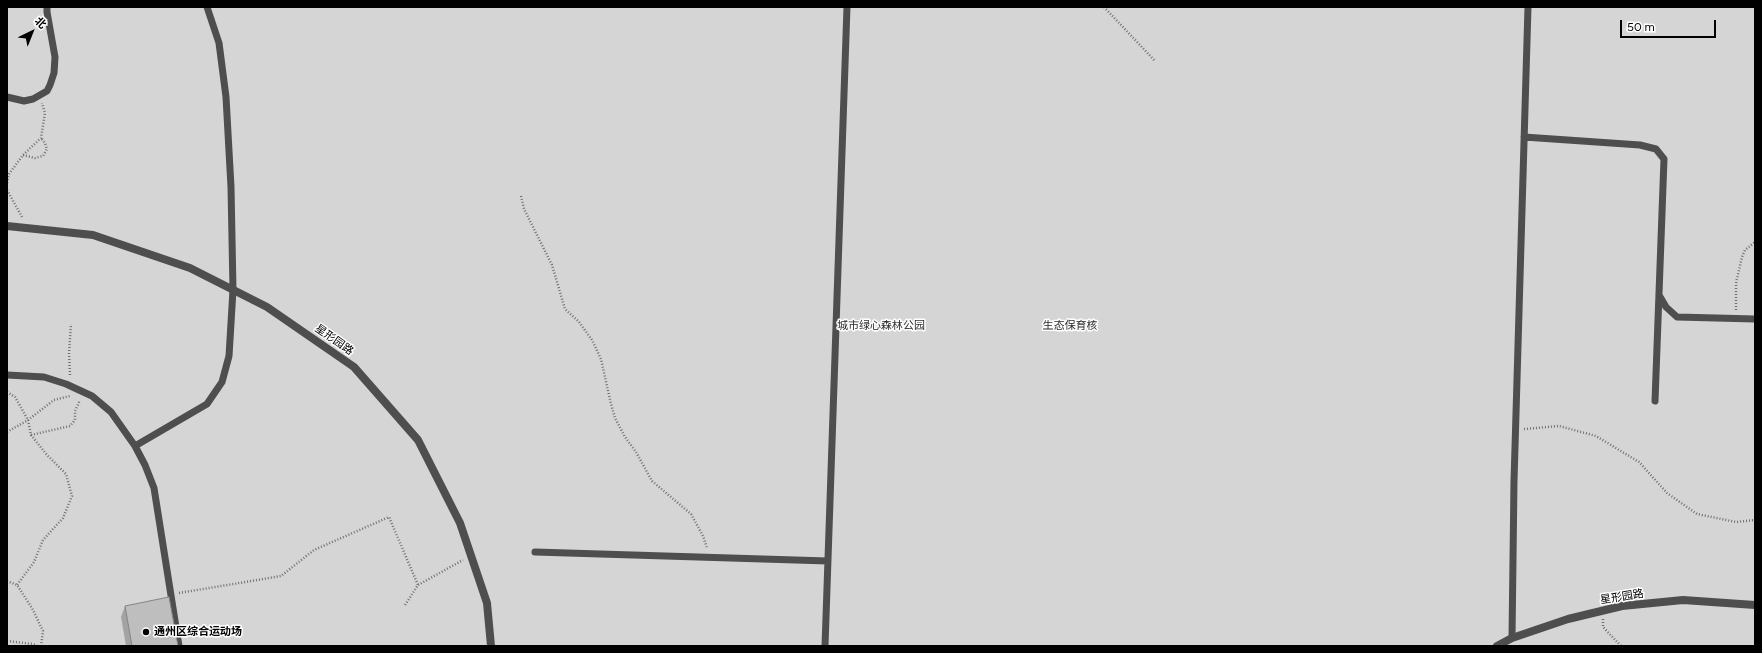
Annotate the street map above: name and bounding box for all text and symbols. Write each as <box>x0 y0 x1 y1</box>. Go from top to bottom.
north arrow <box>12 12 52 52</box>
scale bar <box>1622 12 1718 38</box>
text: 北 <box>32 14 49 31</box>
text: 50 m <box>1627 20 1655 34</box>
park label: 城市绿心森林公园 <box>837 319 925 333</box>
park label: 生态保育核 <box>1043 319 1097 333</box>
street label: 星形园路 <box>312 322 356 358</box>
street label: 星形园路 <box>1599 587 1645 607</box>
place label: 通州区综合运动场 <box>154 625 242 639</box>
marker: 通州区综合运动场 <box>141 627 151 637</box>

